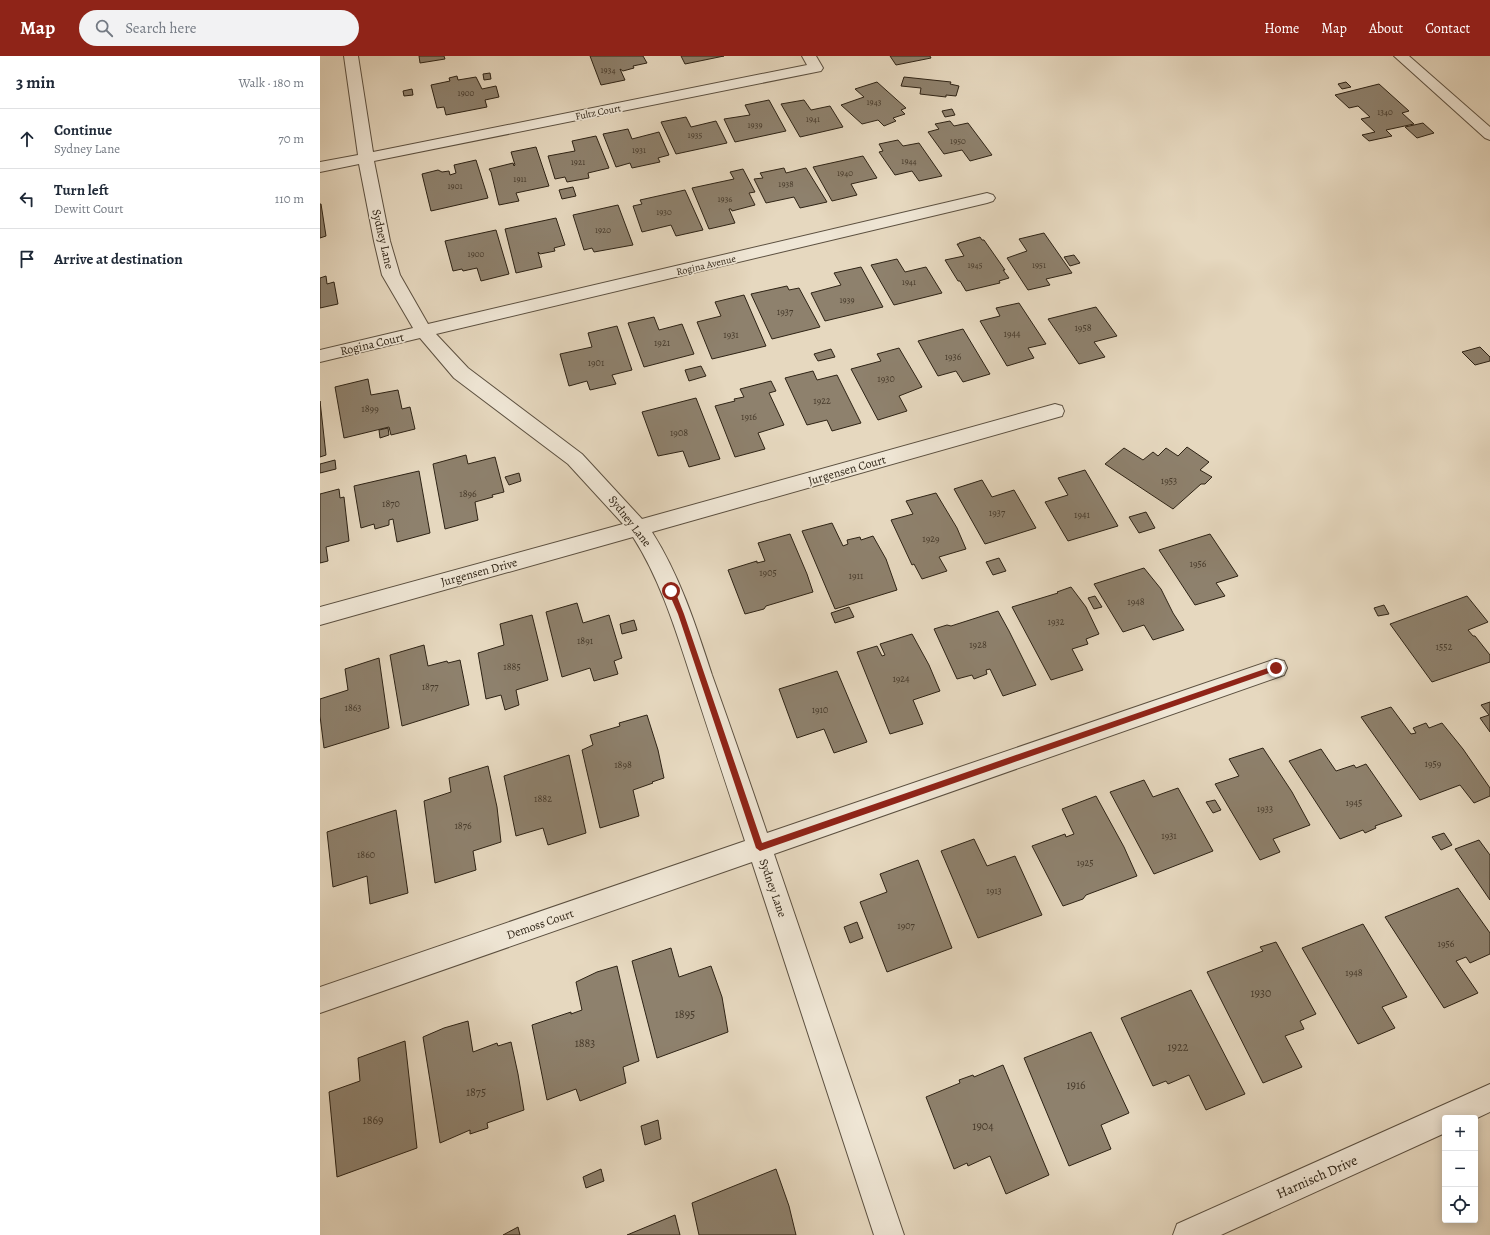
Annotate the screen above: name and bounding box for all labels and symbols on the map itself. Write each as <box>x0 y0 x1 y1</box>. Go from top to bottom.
house number: 1934 <box>601 64 616 76</box>
house number: 1900 <box>458 87 475 99</box>
house number: 1943 <box>867 96 882 108</box>
street label: Fultz Court <box>574 101 623 123</box>
house number: 1340 <box>1377 106 1393 118</box>
house number: 1941 <box>806 113 820 125</box>
house number: 1939 <box>747 119 763 131</box>
house number: 1935 <box>688 129 703 141</box>
house number: 1950 <box>950 135 966 147</box>
house number: 1931 <box>632 144 646 156</box>
house number: 1944 <box>901 155 917 167</box>
house number: 1921 <box>571 156 585 168</box>
house number: 1940 <box>837 167 853 179</box>
house number: 1911 <box>513 173 527 185</box>
house number: 1938 <box>778 178 794 190</box>
house number: 1901 <box>447 180 463 192</box>
house number: 1936 <box>717 193 733 205</box>
house number: 1930 <box>656 206 672 218</box>
street label: Sydney Lane <box>368 207 398 271</box>
house number: 1920 <box>595 224 611 236</box>
house number: 1900 <box>468 248 485 260</box>
street label: Rogina Avenue <box>675 252 737 278</box>
house number: 1945 <box>967 259 983 271</box>
house number: 1951 <box>1032 259 1046 271</box>
house number: 1941 <box>902 276 916 288</box>
house number: 1939 <box>839 294 855 306</box>
house number: 1937 <box>777 305 794 318</box>
house number: 1958 <box>1074 321 1092 334</box>
house number: 1944 <box>1003 327 1021 340</box>
house number: 1931 <box>723 328 739 341</box>
street label: Rogina Court <box>338 329 406 359</box>
house number: 1921 <box>654 336 671 349</box>
house number: 1936 <box>945 350 962 363</box>
house number: 1901 <box>588 356 605 369</box>
house number: 1930 <box>877 372 895 385</box>
house number: 1922 <box>813 394 831 407</box>
house number: 1899 <box>361 402 379 415</box>
house number: 1916 <box>741 410 757 423</box>
house number: 1908 <box>670 426 688 439</box>
street label: Jurgensen Court <box>806 451 888 489</box>
house number: 1953 <box>1161 474 1177 487</box>
house number: 1896 <box>459 487 477 500</box>
street label: Sydney Lane <box>605 492 655 550</box>
house number: 1870 <box>382 497 400 510</box>
house number: 1937 <box>989 506 1006 519</box>
house number: 1941 <box>1074 508 1091 521</box>
house number: 1929 <box>922 532 940 545</box>
street label: Jurgensen Drive <box>439 554 519 590</box>
house number: 1956 <box>1190 557 1207 570</box>
house number: 1905 <box>759 566 777 579</box>
house number: 1911 <box>849 569 864 582</box>
route start <box>662 582 680 600</box>
house number: 1948 <box>1127 595 1145 608</box>
house number: 1932 <box>1048 615 1065 628</box>
house number: 1891 <box>577 634 594 647</box>
house number: 1928 <box>969 638 987 651</box>
house number: 1552 <box>1436 640 1453 653</box>
route end <box>1267 659 1285 677</box>
house number: 1885 <box>503 660 521 673</box>
house number: 1924 <box>892 672 910 685</box>
house number: 1877 <box>422 680 439 693</box>
house number: 1863 <box>344 701 362 714</box>
house number: 1910 <box>812 703 828 716</box>
house number: 1959 <box>1425 757 1442 770</box>
house number: 1898 <box>614 758 632 771</box>
house number: 1882 <box>534 792 552 805</box>
house number: 1945 <box>1346 796 1362 809</box>
house number: 1933 <box>1257 802 1273 815</box>
house number: 1876 <box>454 819 472 832</box>
house number: 1931 <box>1161 829 1177 842</box>
house number: 1860 <box>357 848 375 861</box>
house number: 1925 <box>1076 856 1094 869</box>
street label: Sydney Lane <box>755 857 791 919</box>
house number: 1913 <box>986 884 1002 897</box>
street label: Demoss Court <box>504 905 576 943</box>
house number: 1907 <box>897 919 916 932</box>
house number: 1956 <box>1438 937 1455 950</box>
house number: 1948 <box>1345 966 1363 979</box>
house number: 1930 <box>1251 985 1271 1001</box>
house number: 1895 <box>675 1006 695 1022</box>
house number: 1883 <box>575 1035 595 1051</box>
house number: 1922 <box>1168 1039 1189 1055</box>
house number: 1916 <box>1066 1077 1086 1093</box>
house number: 1875 <box>466 1084 486 1100</box>
house number: 1869 <box>363 1112 383 1128</box>
house number: 1904 <box>972 1118 994 1134</box>
street label: Harnisch Drive <box>1273 1151 1361 1203</box>

